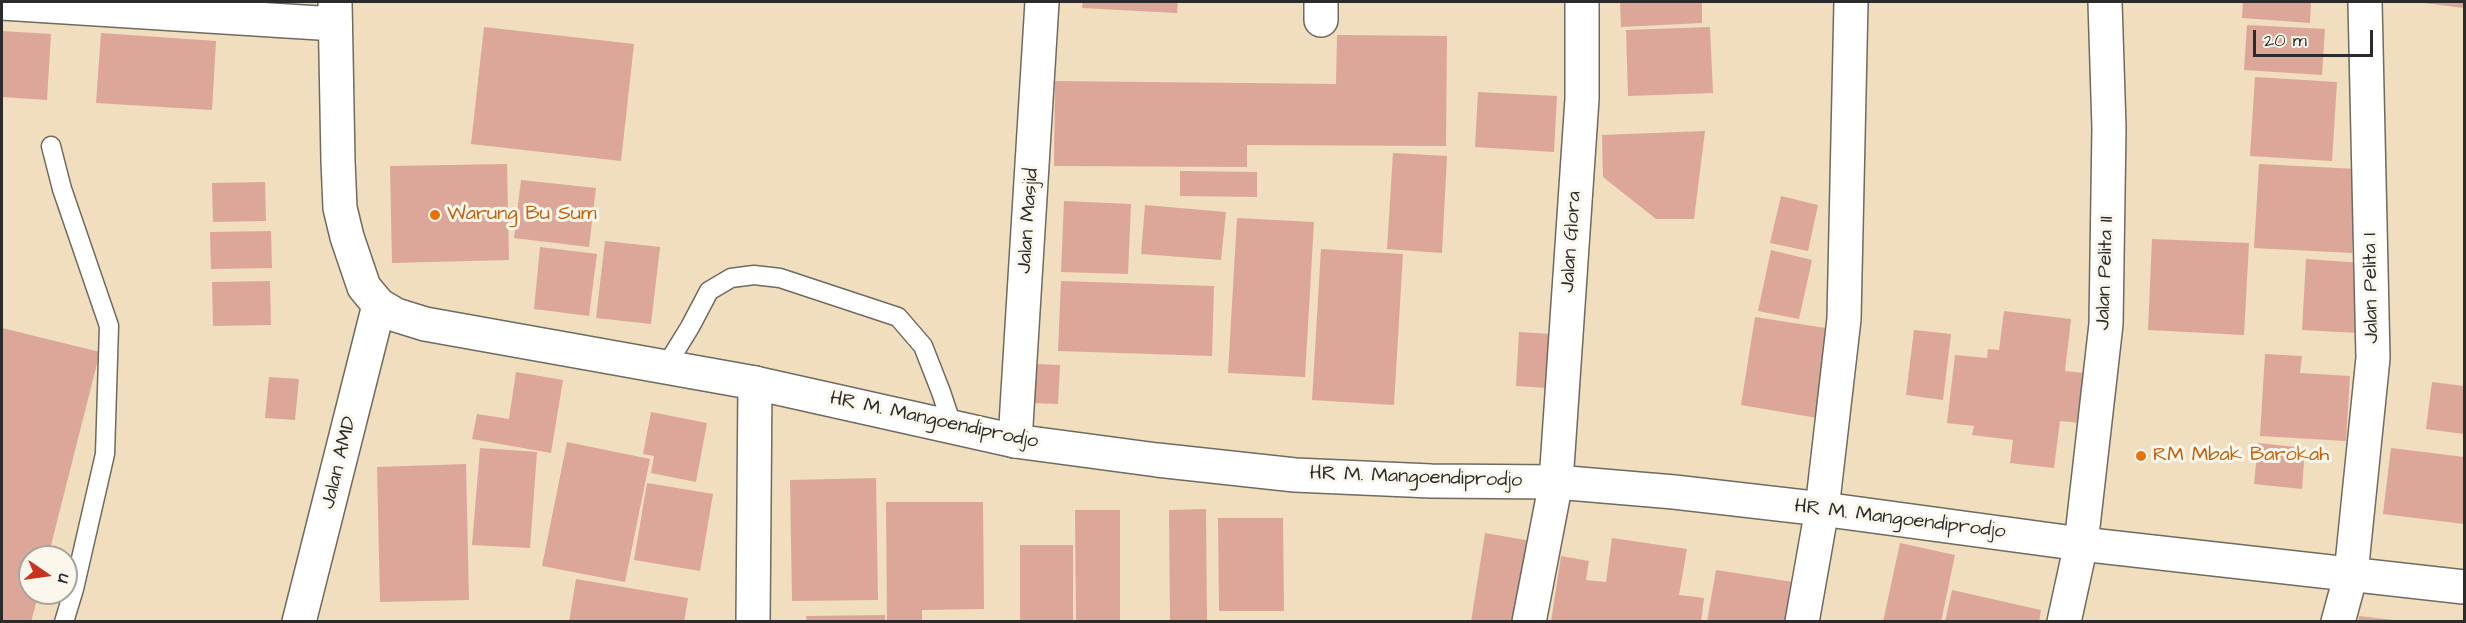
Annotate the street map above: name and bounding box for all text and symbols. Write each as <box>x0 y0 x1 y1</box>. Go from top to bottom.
scale bar <box>2256 18 2376 56</box>
text: 20 m <box>2264 28 2307 53</box>
street label: Jalan Masjid <box>1013 167 1045 275</box>
street label: Jalan Glora <box>1556 191 1588 293</box>
place label: Warung Bu Sum <box>447 203 596 227</box>
marker: Warung Bu Sum <box>428 208 442 222</box>
street label: Jalan Pelita II <box>2092 216 2120 330</box>
street label: Jalan Pelita I <box>2359 232 2385 344</box>
street label: HR M. Mangoendiprodjo <box>828 387 1040 455</box>
street label: Jalan AMD <box>317 414 363 512</box>
place label: RM Mbak Barokah <box>2153 444 2329 468</box>
marker: RM Mbak Barokah <box>2134 449 2148 463</box>
street label: HR M. Mangoendiprodjo <box>1309 462 1523 494</box>
street label: HR M. Mangoendiprodjo <box>1793 495 2007 545</box>
north arrow <box>18 545 78 605</box>
text: U <box>52 572 75 585</box>

